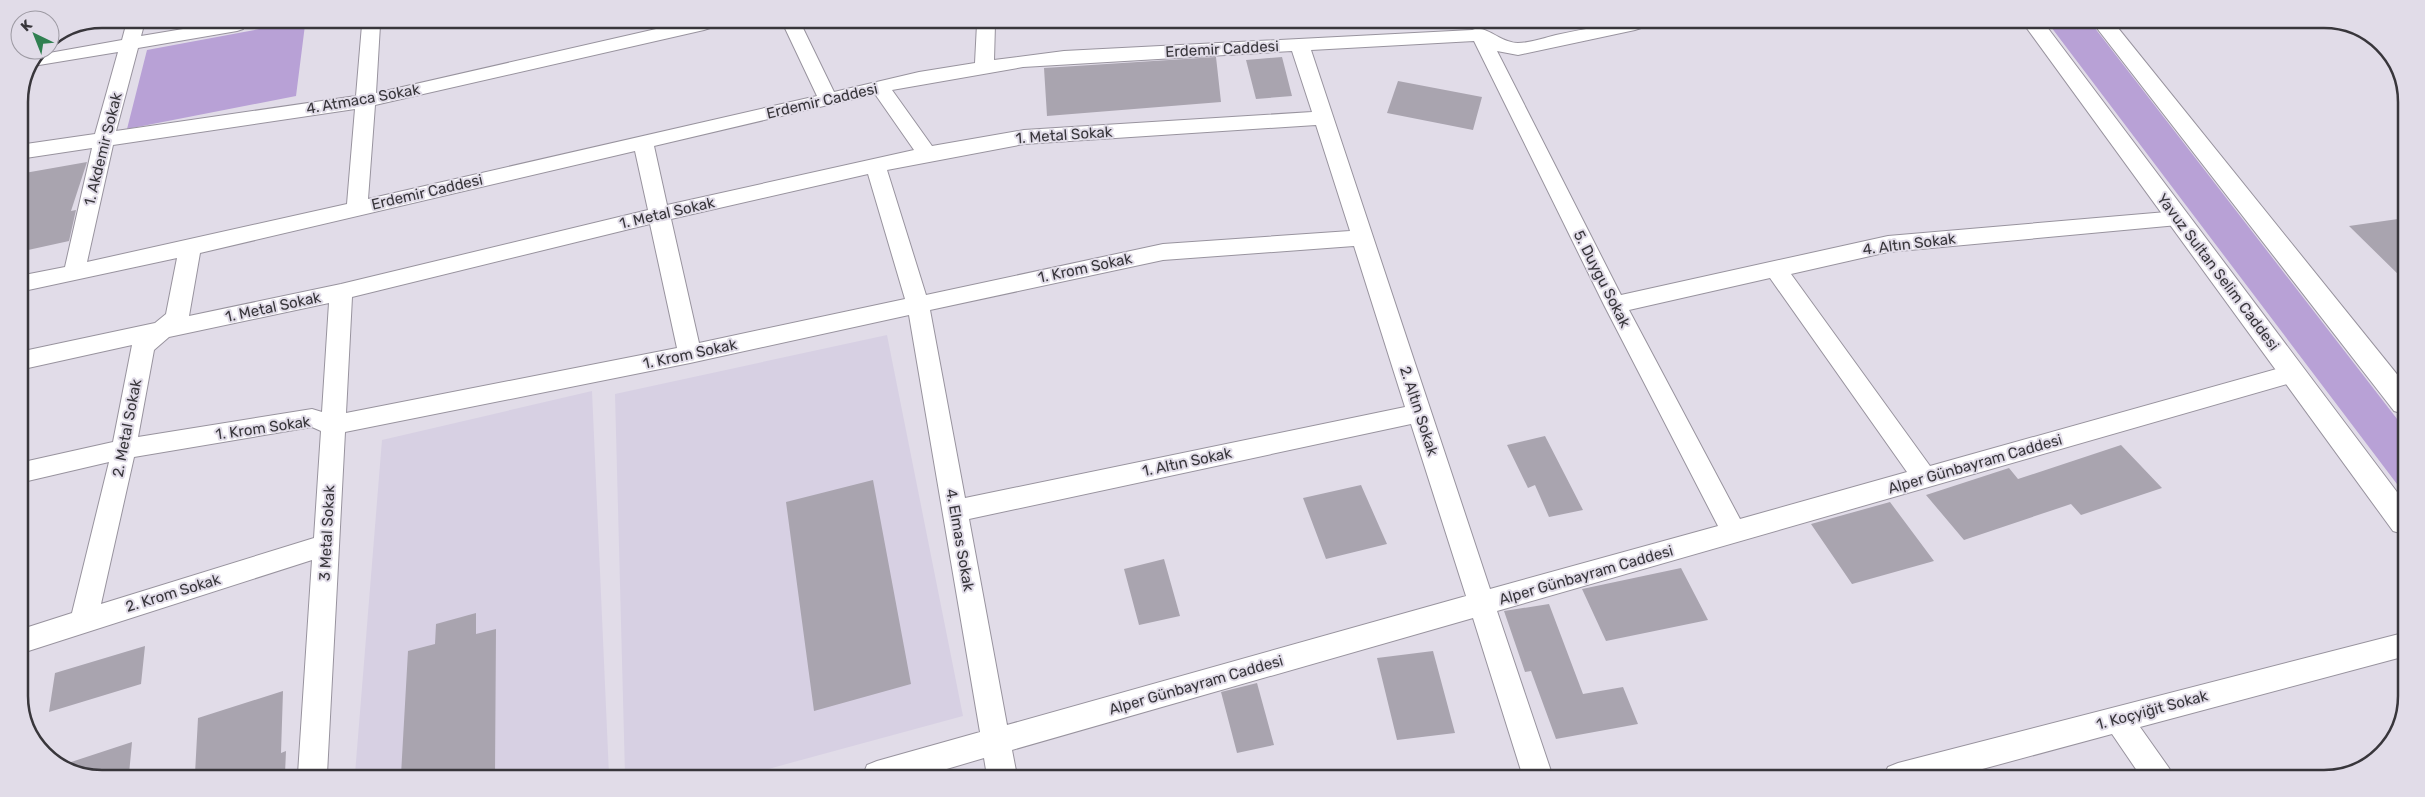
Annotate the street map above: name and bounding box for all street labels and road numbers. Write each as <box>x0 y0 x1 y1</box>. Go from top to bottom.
street label: Erdemir Caddesi <box>1165 37 1279 61</box>
street label: Erdemir Caddesi <box>765 79 879 123</box>
street label: 4. Atmaca Sokak <box>305 80 421 118</box>
street label: 1. Akdemir Sokak <box>80 90 126 207</box>
street label: 1. Metal Sokak <box>1015 123 1113 147</box>
street label: Erdemir Caddesi <box>370 170 484 214</box>
street label: Yavuz Sultan Selim Caddesi <box>2153 190 2283 354</box>
street label: 1. Metal Sokak <box>618 193 717 233</box>
street label: 5. Duygu Sokak <box>1570 227 1634 331</box>
street label: 4. Altın Sokak <box>1861 229 1957 259</box>
street label: 1. Krom Sokak <box>1036 249 1134 287</box>
street label: 1. Metal Sokak <box>224 288 323 326</box>
street label: 1. Krom Sokak <box>641 335 739 373</box>
street label: 2. Altın Sokak <box>1396 364 1442 458</box>
street label: 2. Metal Sokak <box>109 377 145 479</box>
street label: 1. Krom Sokak <box>214 412 312 444</box>
street label: Alper Günbayram Caddesi <box>1886 430 2064 498</box>
street label: 1. Altın Sokak <box>1141 444 1234 480</box>
street label: 3 Metal Sokak <box>316 484 339 581</box>
street label: 4. Elmas Sokak <box>942 487 978 593</box>
street label: Alper Günbayram Caddesi <box>1497 541 1675 609</box>
street label: 2. Krom Sokak <box>124 570 223 616</box>
street label: Alper Günbayram Caddesi <box>1107 651 1285 719</box>
street label: 1. Koçyiğit Sokak <box>2094 686 2210 734</box>

